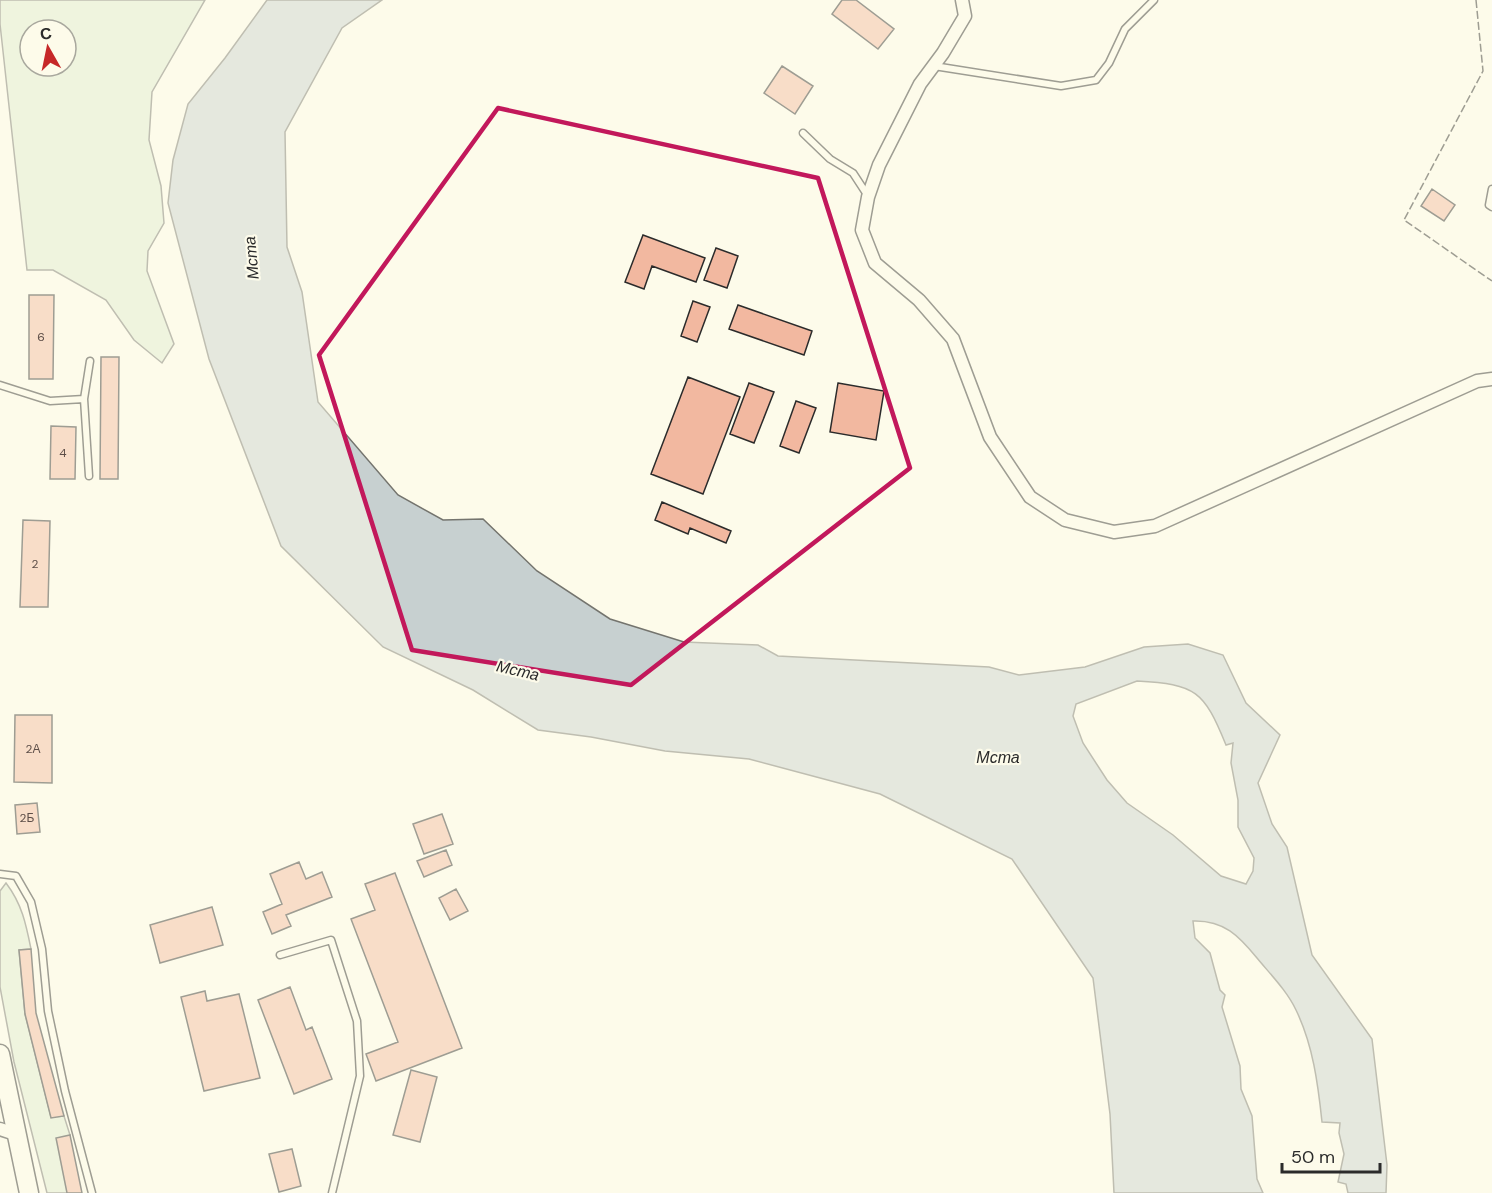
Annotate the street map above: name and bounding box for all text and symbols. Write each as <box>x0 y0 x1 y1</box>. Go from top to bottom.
north arrow <box>18 18 78 78</box>
text: С <box>38 22 54 45</box>
water label: Мста <box>239 235 264 280</box>
house number: 6 <box>37 329 45 345</box>
house number: 4 <box>59 445 67 461</box>
house number: 2 <box>32 556 39 572</box>
water label: Мста <box>494 655 541 686</box>
house number: 2А <box>26 741 40 757</box>
water label: Мста <box>976 747 1020 768</box>
house number: 2Б <box>20 810 35 826</box>
scale bar <box>1282 1136 1380 1174</box>
text: 50 m <box>1291 1145 1335 1169</box>

